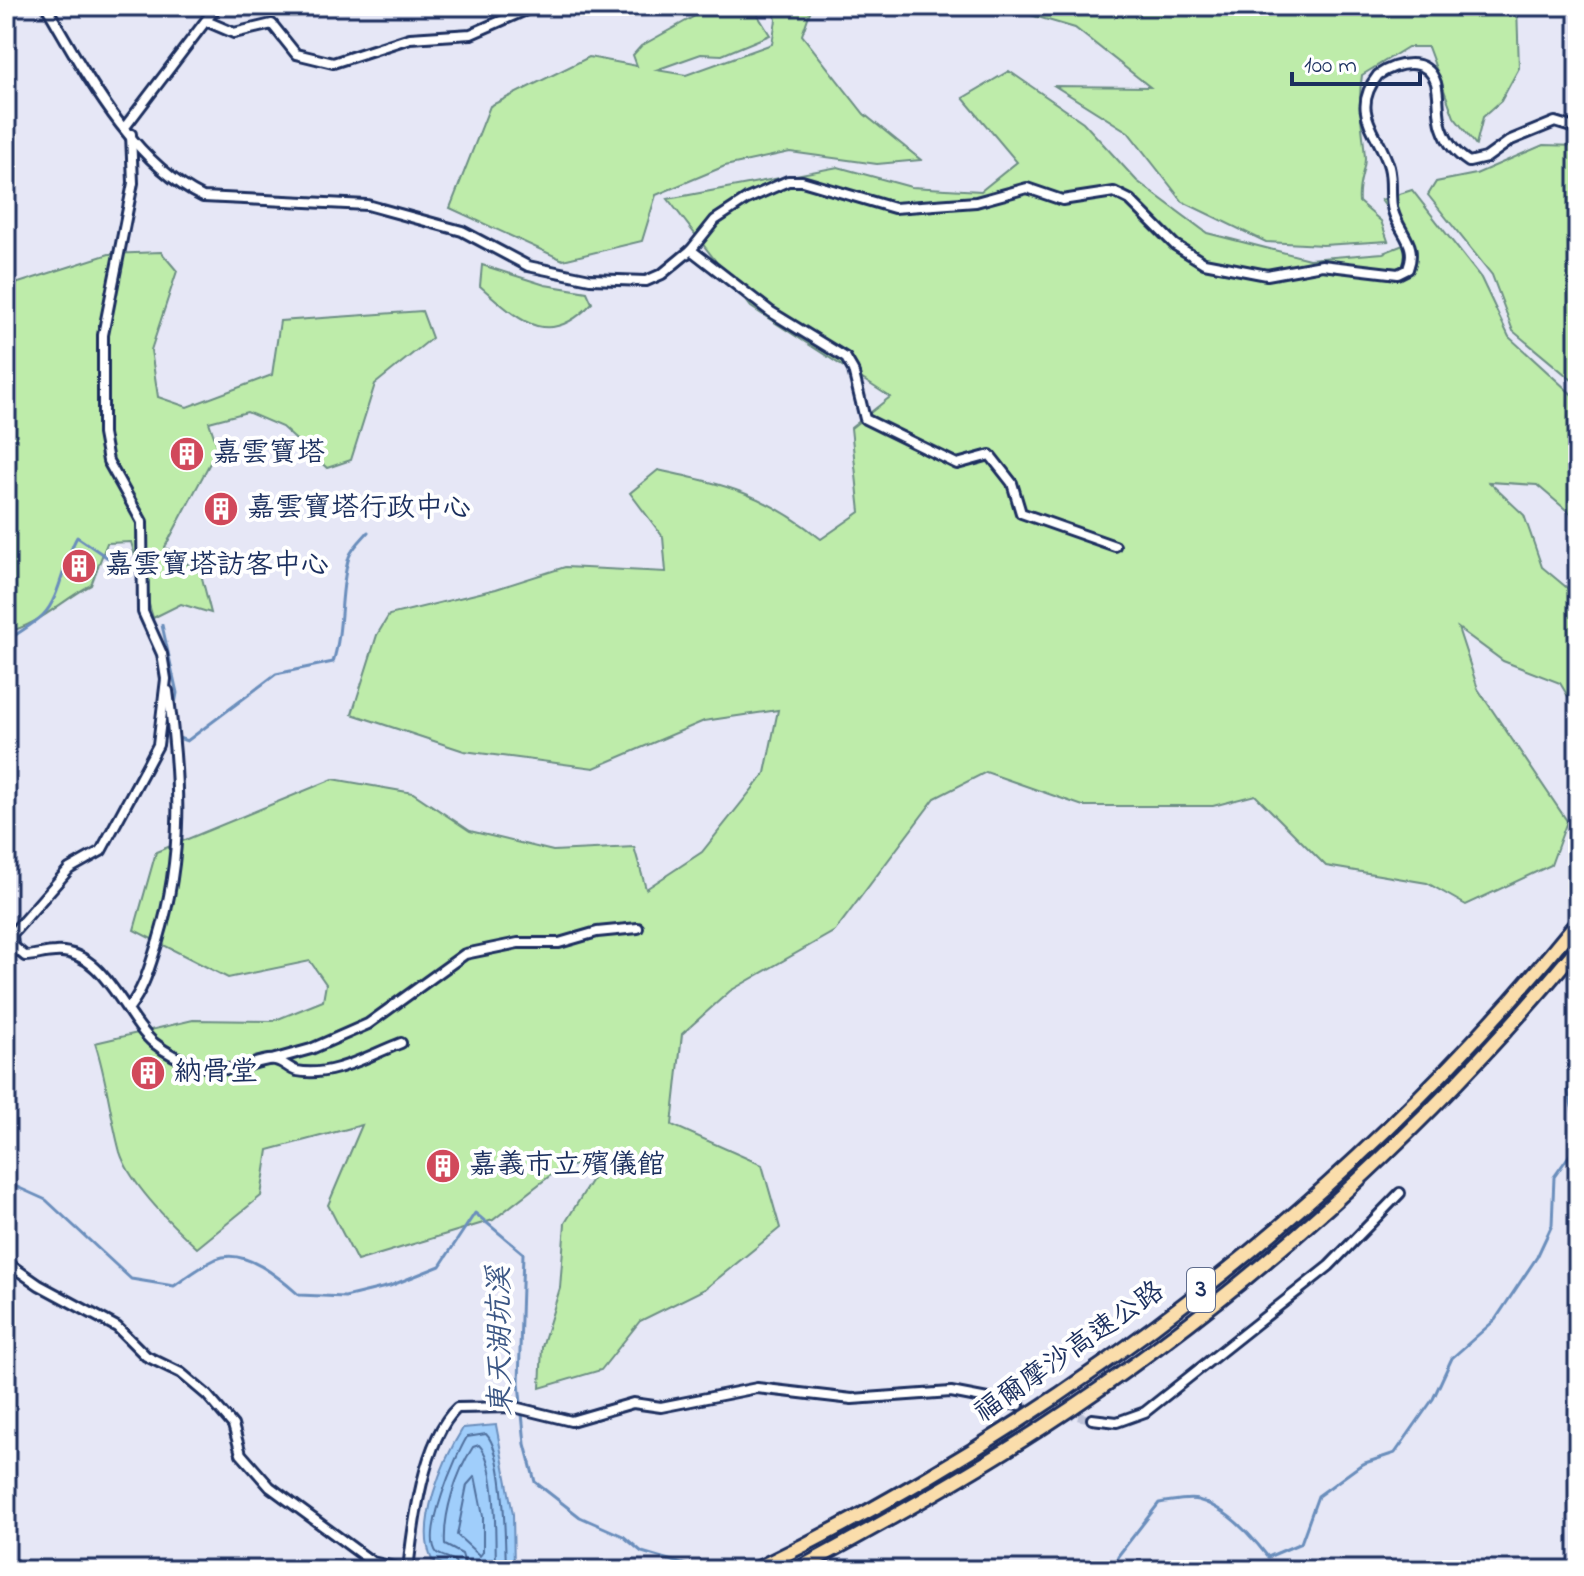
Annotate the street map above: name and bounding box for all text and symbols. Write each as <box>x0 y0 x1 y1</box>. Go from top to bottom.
scale bar <box>1292 36 1420 86</box>
text: 100 m <box>1304 49 1357 84</box>
place label: 嘉雲寶塔 <box>213 434 325 475</box>
building icon: 嘉雲寶塔 <box>168 435 206 473</box>
place label: 嘉雲寶塔行政中心 <box>247 489 471 530</box>
building icon: 嘉雲寶塔行政中心 <box>202 490 240 528</box>
place label: 嘉雲寶塔訪客中心 <box>105 546 329 587</box>
building icon: 嘉雲寶塔訪客中心 <box>60 547 98 585</box>
place label: 納骨堂 <box>174 1053 258 1094</box>
building icon: 納骨堂 <box>129 1054 167 1092</box>
place label: 嘉義市立殯儀館 <box>469 1146 665 1187</box>
building icon: 嘉義市立殯儀館 <box>424 1147 462 1185</box>
water label: 東天湖坑溪 <box>479 1264 525 1416</box>
road number: 3 <box>1187 1268 1215 1312</box>
street label: 福爾摩沙高速公路 <box>966 1272 1174 1434</box>

